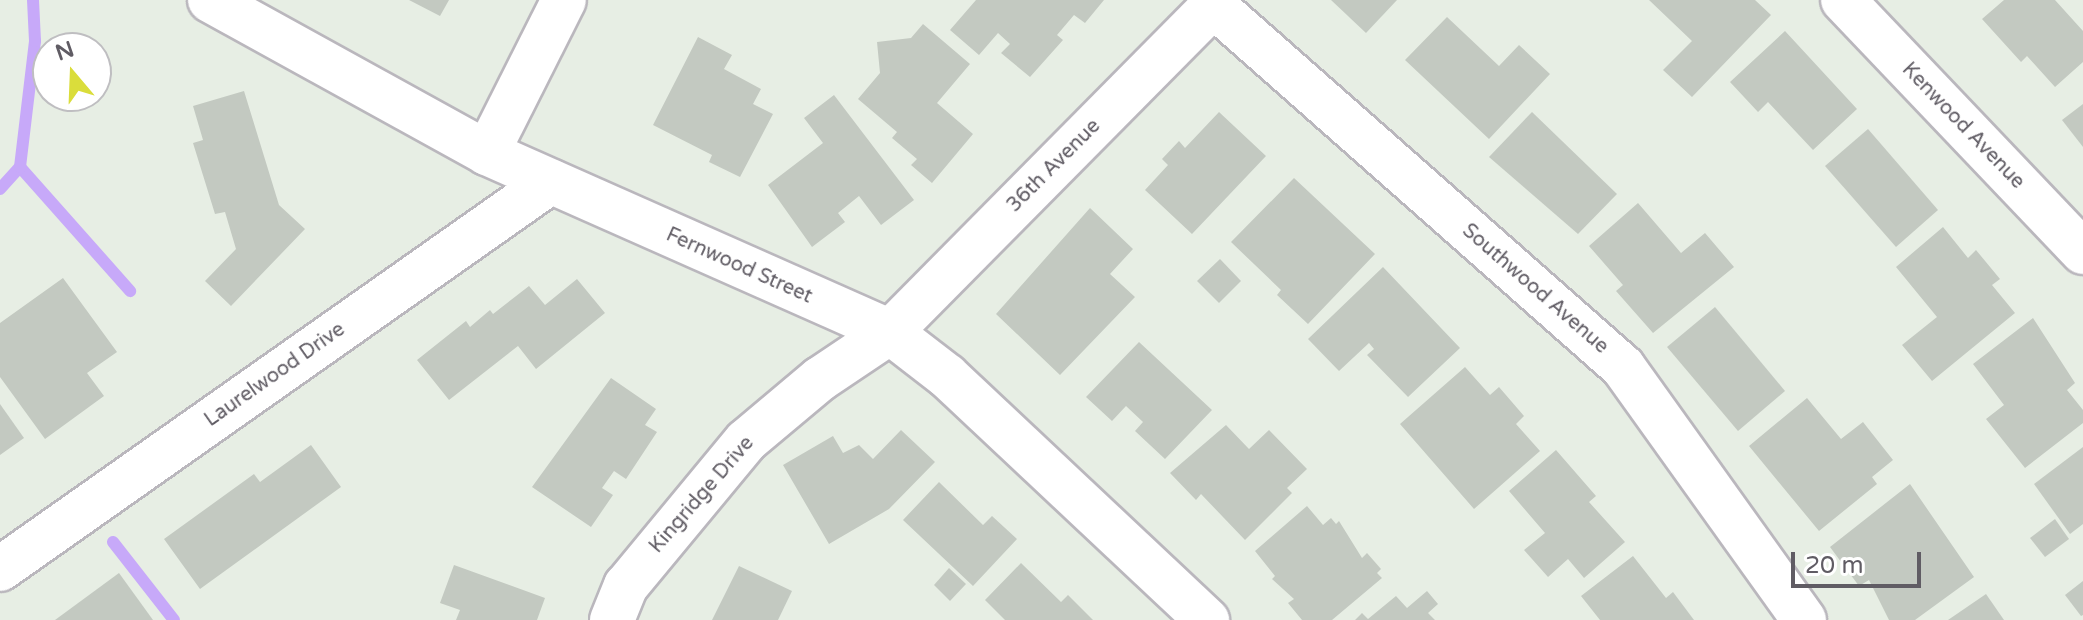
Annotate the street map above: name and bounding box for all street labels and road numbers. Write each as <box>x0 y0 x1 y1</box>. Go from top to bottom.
street label: Kenwood Avenue <box>1897 58 2029 194</box>
street label: 36th Avenue <box>1002 114 1106 218</box>
street label: Southwood Avenue <box>1457 219 1613 359</box>
street label: Fernwood Street <box>662 223 816 309</box>
street label: Laurelwood Drive <box>200 318 350 432</box>
street label: Kingridge Drive <box>645 432 759 558</box>

